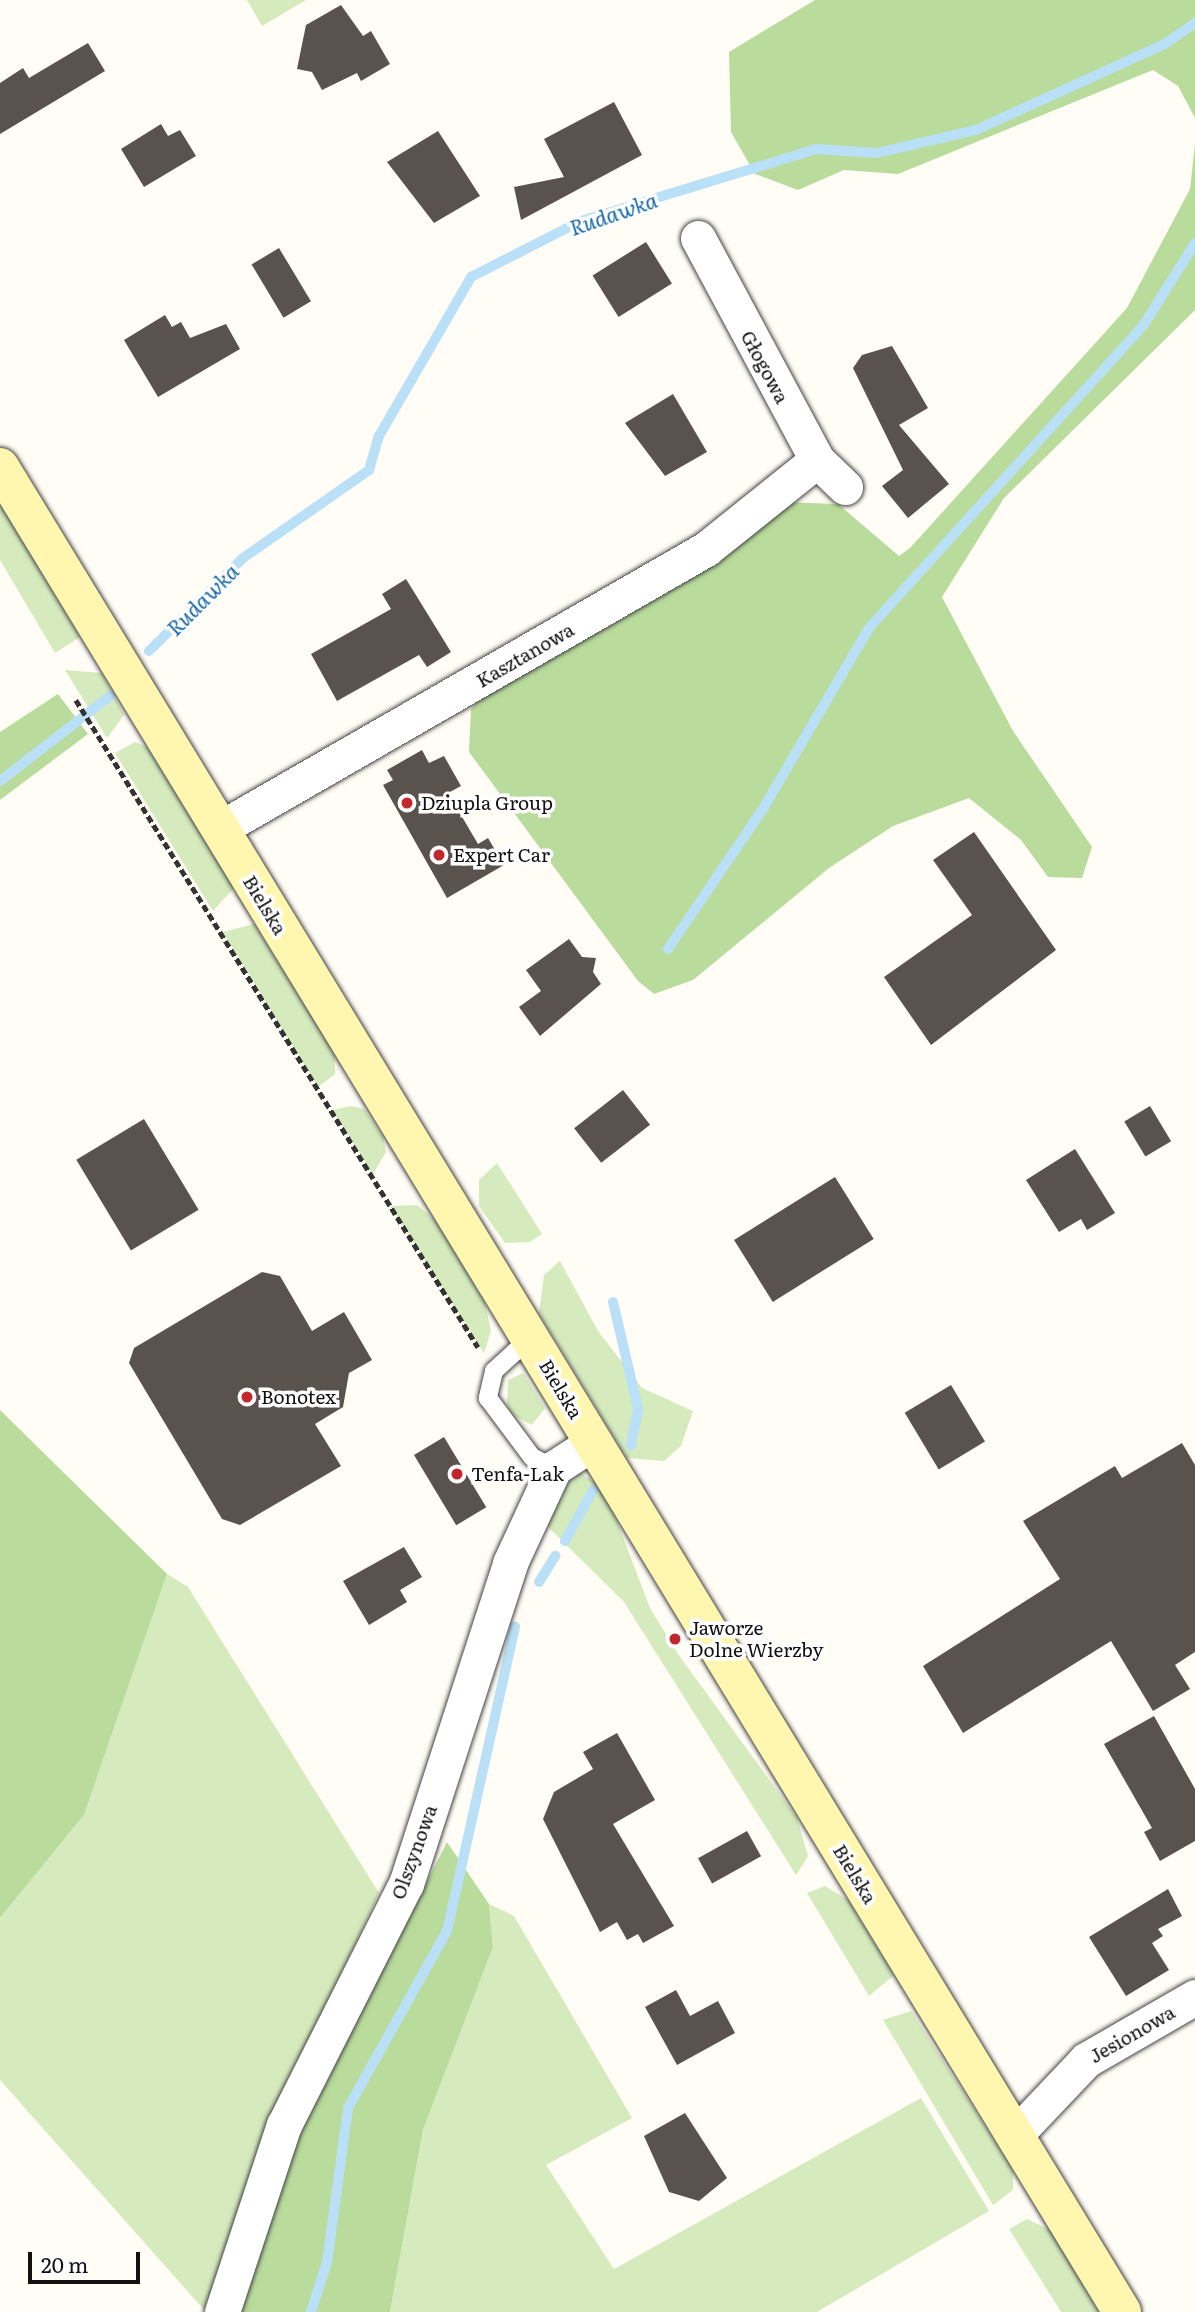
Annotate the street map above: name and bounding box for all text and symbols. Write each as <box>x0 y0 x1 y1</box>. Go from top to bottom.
water label: Rudawka <box>566 186 660 240</box>
street label: Głogowa <box>736 327 794 407</box>
water label: Rudawka <box>161 558 243 640</box>
street label: Kasztanowa <box>472 618 578 692</box>
place label: Dziupla Group <box>421 792 553 814</box>
marker: Dziupla Group <box>399 795 415 811</box>
place label: Expert Car <box>453 844 550 866</box>
marker: Expert Car <box>431 847 447 863</box>
street label: Bielska <box>238 871 292 939</box>
street label: Bielska <box>534 1355 588 1423</box>
place label: Bonotex <box>261 1386 336 1408</box>
marker: Bonotex <box>239 1389 255 1405</box>
place label: Tenfa-Lak <box>471 1463 564 1485</box>
marker: Tenfa-Lak <box>449 1466 465 1482</box>
place label: Jaworze Dolne Wierzby <box>689 1617 824 1661</box>
marker: Jaworze Dolne Wierzby <box>667 1631 683 1647</box>
street label: Olszynowa <box>386 1802 442 1902</box>
street label: Bielska <box>828 1840 882 1908</box>
street label: Jesionowa <box>1085 2000 1179 2068</box>
scale bar <box>32 2238 144 2282</box>
text: 20 m <box>41 2248 88 2279</box>

